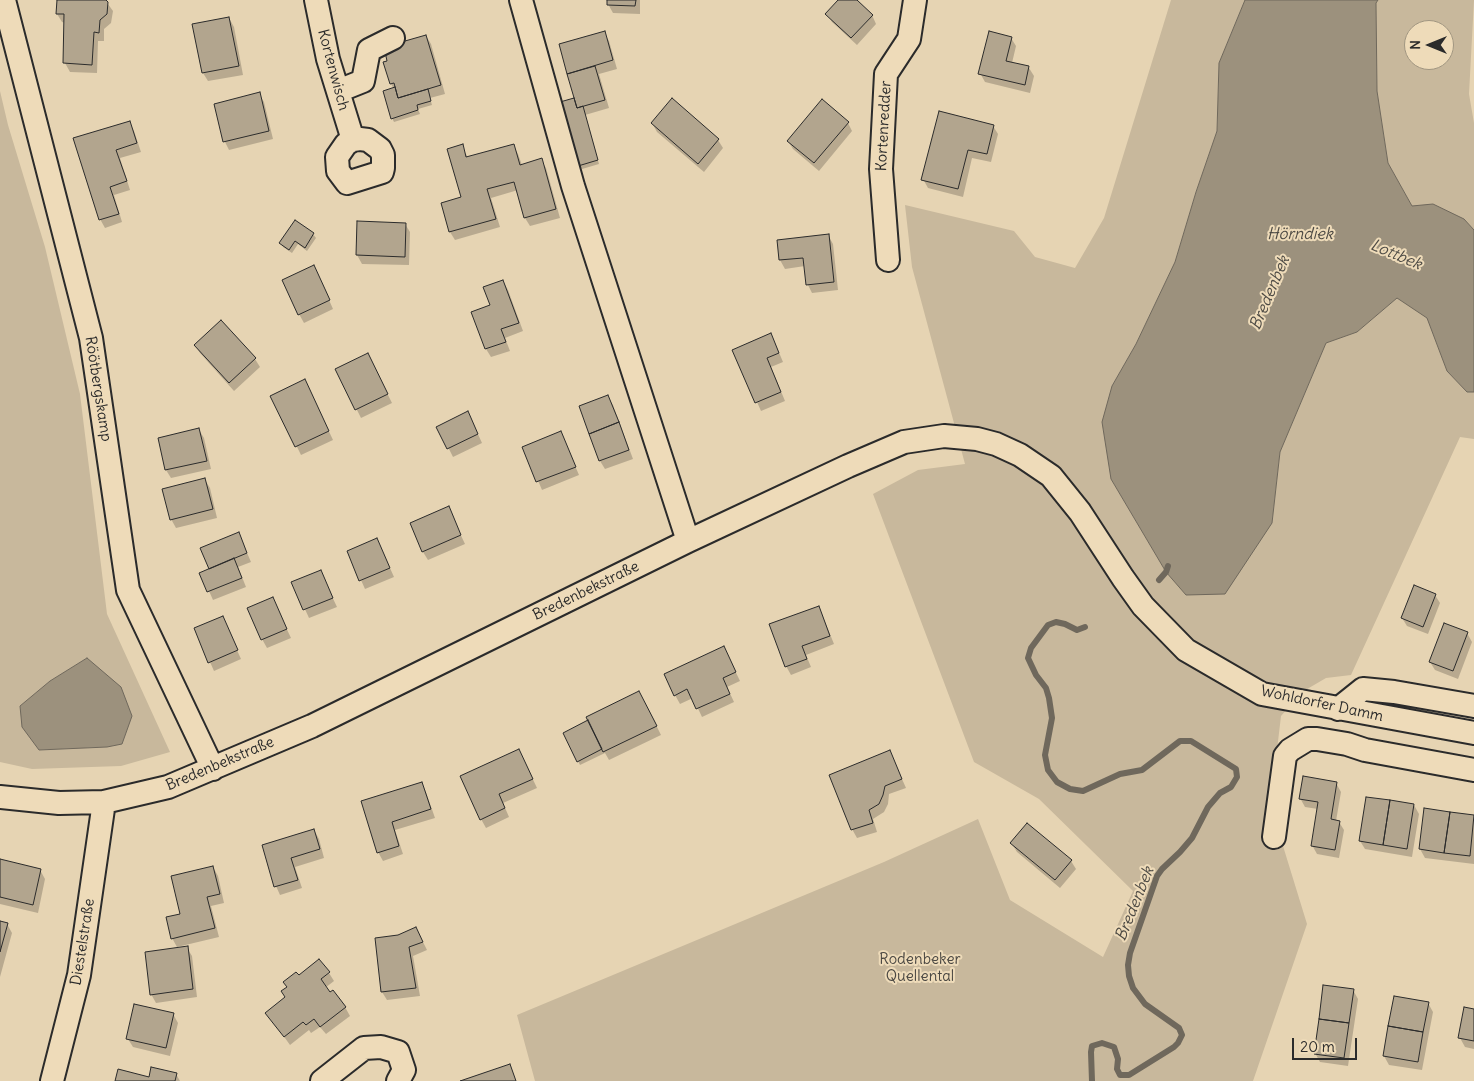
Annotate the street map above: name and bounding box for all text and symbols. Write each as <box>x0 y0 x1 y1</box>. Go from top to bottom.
north arrow <box>1404 20 1454 70</box>
street label: Kortenwisch <box>314 27 352 113</box>
text: N <box>1406 40 1424 50</box>
street label: Kortenredder <box>873 80 895 172</box>
water label: Hörndiek <box>1267 224 1333 244</box>
water label: Lottbek <box>1367 236 1425 274</box>
water label: Bredenbek <box>1246 253 1294 333</box>
street label: Röötbergskamp <box>81 335 115 443</box>
street label: Bredenbekstraße <box>530 558 642 624</box>
street label: Wohldorfer Damm <box>1259 682 1385 726</box>
street label: Bredenbekstraße <box>163 733 277 795</box>
water label: Bredenbek <box>1111 864 1159 944</box>
street label: Diestelstraße <box>67 897 99 987</box>
park label: Rodenbeker Quellental <box>879 951 961 986</box>
scale bar <box>1294 1028 1359 1060</box>
text: 20 m <box>1300 1037 1335 1056</box>

